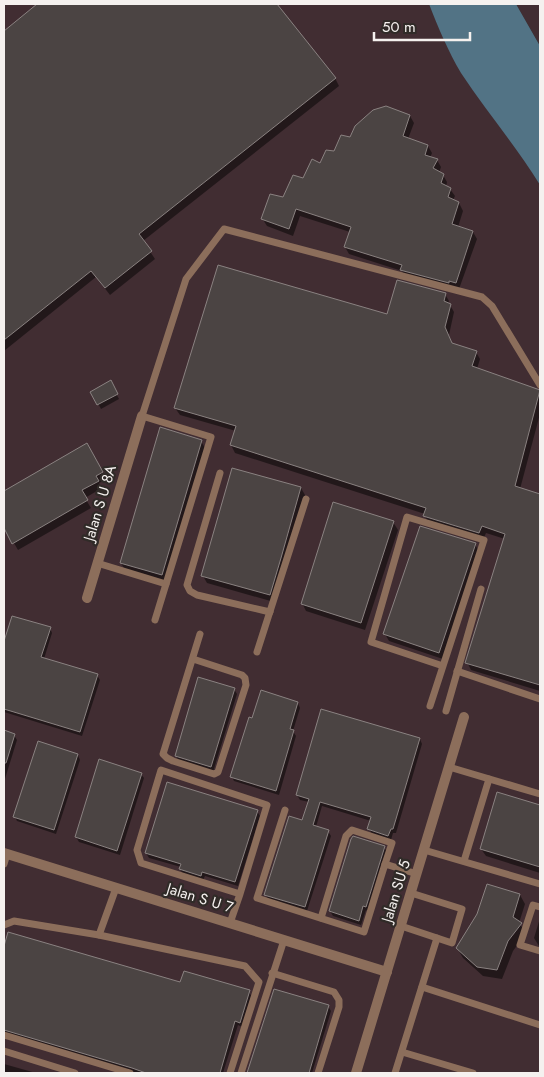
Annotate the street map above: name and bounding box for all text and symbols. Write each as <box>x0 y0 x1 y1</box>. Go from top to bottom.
scale bar <box>374 10 470 42</box>
text: 50 m <box>382 16 416 38</box>
street label: Jalan S U 8A <box>77 462 122 546</box>
street label: Jalan SU 5 <box>375 857 416 927</box>
street label: Jalan S U 7 <box>162 877 236 919</box>

